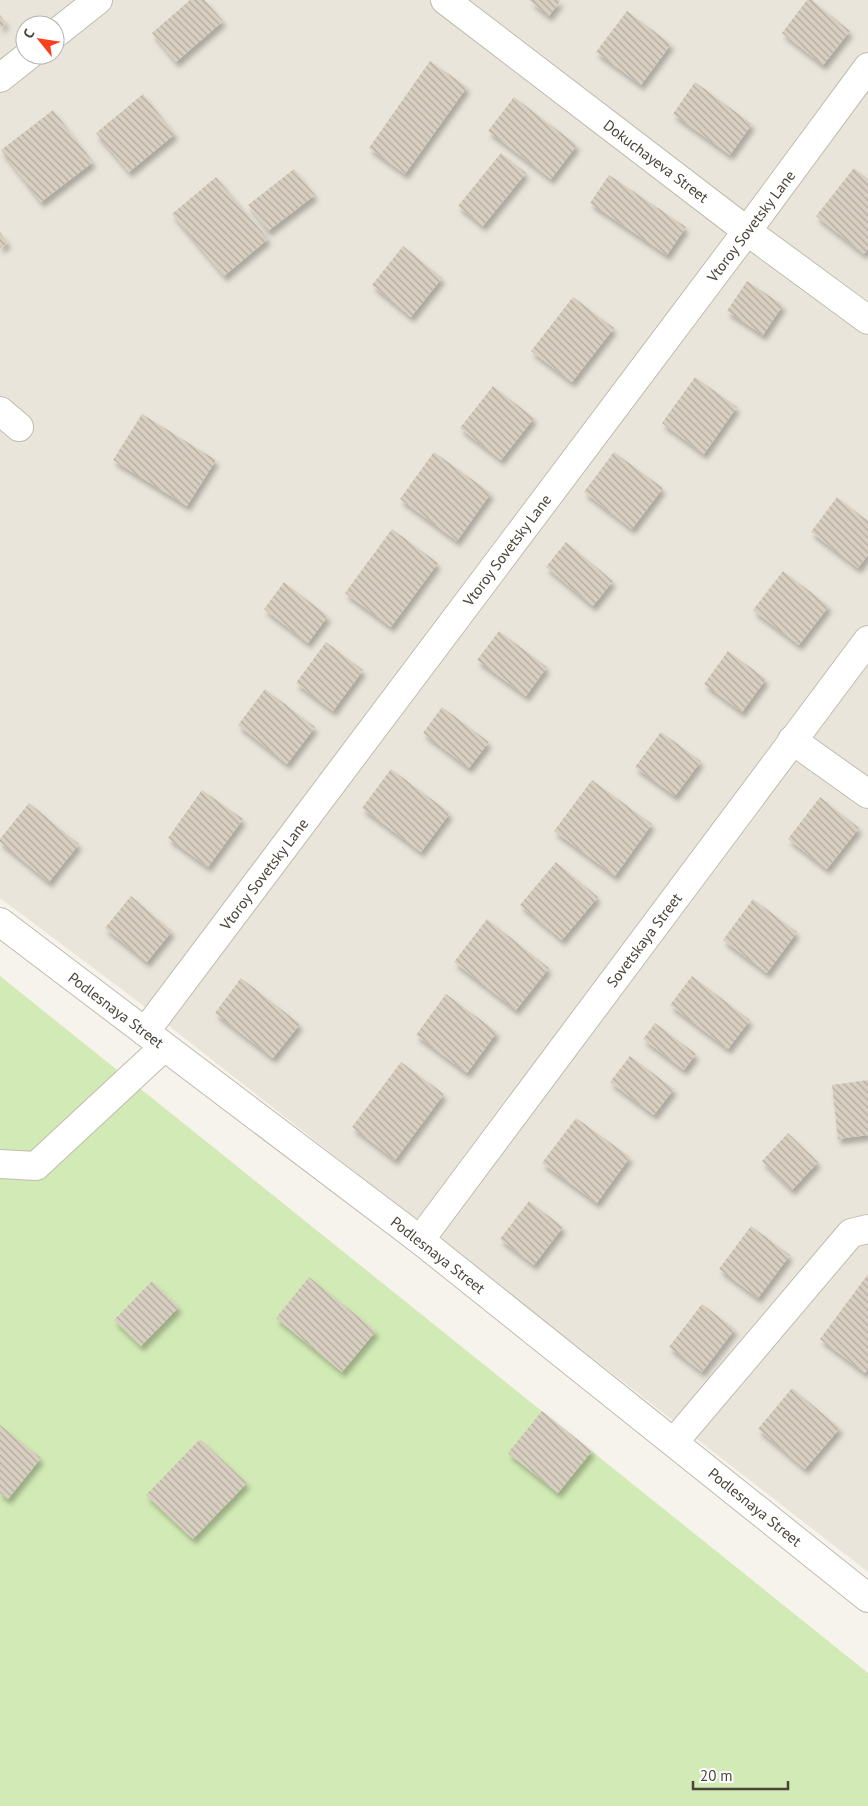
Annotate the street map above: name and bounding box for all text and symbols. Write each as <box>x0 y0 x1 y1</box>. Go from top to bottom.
north arrow <box>15 15 65 65</box>
text: С <box>19 25 39 41</box>
street label: Dokuchayeva Street <box>600 115 712 207</box>
street label: Vtoroy Sovetsky Lane <box>702 166 799 286</box>
street label: Vtoroy Sovetsky Lane <box>458 490 555 610</box>
street label: Vtoroy Sovetsky Lane <box>215 814 312 934</box>
street label: Sovetskaya Street <box>602 889 686 991</box>
street label: Podlesnaya Street <box>64 968 168 1052</box>
street label: Podlesnaya Street <box>387 1212 489 1298</box>
street label: Podlesnaya Street <box>704 1464 806 1550</box>
scale bar <box>693 1758 788 1790</box>
text: 20 m <box>700 1766 733 1785</box>

